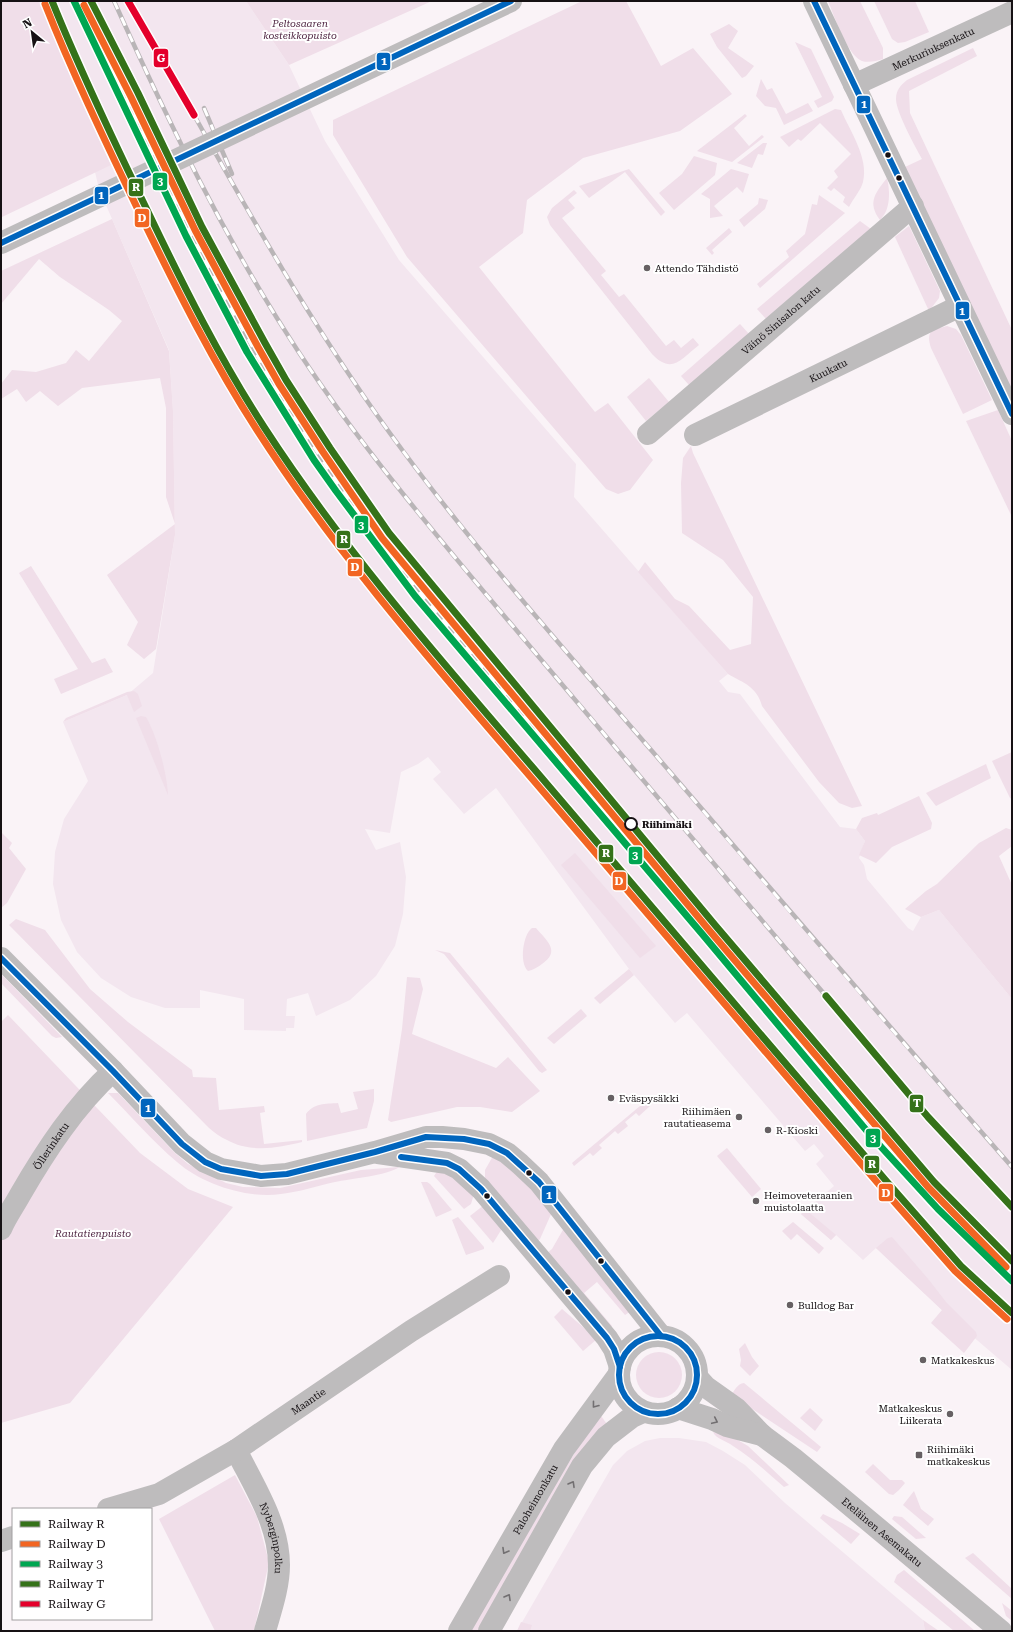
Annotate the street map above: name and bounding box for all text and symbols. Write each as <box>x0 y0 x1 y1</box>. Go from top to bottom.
north arrow <box>12 12 52 52</box>
text: N <box>21 16 35 31</box>
park label: Peltosaaren kosteikkopuisto <box>263 18 337 41</box>
street label: Merkuriuksenkatu <box>890 25 977 73</box>
line badge: G <box>153 48 169 68</box>
text: G <box>157 52 166 65</box>
line badge: 1 <box>376 52 391 71</box>
text: 1 <box>381 55 387 68</box>
line badge: 1 <box>856 95 871 114</box>
text: 1 <box>861 98 867 111</box>
unlabelled marker <box>883 150 893 160</box>
line badge: 3 <box>152 172 168 191</box>
unlabelled marker <box>894 173 904 183</box>
text: 3 <box>157 175 163 188</box>
line badge: R <box>128 178 144 197</box>
text: R <box>132 181 140 194</box>
line badge: 1 <box>94 186 109 205</box>
text: 1 <box>98 189 104 202</box>
line badge: D <box>134 208 150 228</box>
text: D <box>138 212 147 225</box>
marker: Attendo Tähdistö <box>642 263 652 273</box>
place label: Attendo Tähdistö <box>655 263 739 274</box>
street label: Väinö Sinisalon katu <box>740 283 823 357</box>
line badge: 1 <box>955 301 970 320</box>
text: 1 <box>959 305 965 318</box>
street label: Kuukatu <box>808 356 850 385</box>
line badge: 3 <box>354 515 369 534</box>
text: 3 <box>358 519 364 532</box>
line badge: R <box>336 530 351 549</box>
text: R <box>340 533 348 546</box>
line badge: D <box>347 558 363 577</box>
text: D <box>351 561 360 574</box>
marker: Riihimäki <box>624 817 638 831</box>
place label: Riihimäki <box>642 819 692 830</box>
line badge: R <box>598 844 614 863</box>
line badge: 3 <box>628 846 643 865</box>
text: R <box>602 847 610 860</box>
text: 3 <box>632 849 638 862</box>
line badge: D <box>612 871 627 891</box>
text: D <box>615 875 624 888</box>
marker: Eväspysäkki <box>606 1093 616 1103</box>
place label: Eväspysäkki <box>619 1093 679 1104</box>
line badge: T <box>909 1094 924 1113</box>
text: T <box>913 1097 921 1110</box>
line badge: 1 <box>140 1098 156 1118</box>
text: 1 <box>145 1102 151 1115</box>
place label: Riihimäen rautatieasema <box>664 1106 732 1129</box>
marker: Riihimäen rautatieasema <box>734 1112 744 1122</box>
street label: Öllerinkatu <box>31 1120 72 1172</box>
marker: R-Kioski <box>763 1125 773 1135</box>
place label: R-Kioski <box>776 1125 818 1136</box>
line badge: 3 <box>865 1128 881 1148</box>
text: 3 <box>870 1132 876 1145</box>
line badge: R <box>864 1155 880 1174</box>
text: R <box>868 1158 876 1171</box>
unlabelled marker <box>524 1168 534 1178</box>
line badge: D <box>878 1183 894 1202</box>
line badge: 1 <box>541 1185 557 1204</box>
text: D <box>882 1187 891 1200</box>
text: 1 <box>546 1189 552 1202</box>
place label: Heimoveteraanien muistolaatta <box>764 1190 853 1213</box>
unlabelled marker <box>482 1191 492 1201</box>
marker: Heimoveteraanien muistolaatta <box>751 1196 761 1206</box>
park label: Rautatienpuisto <box>54 1228 131 1239</box>
unlabelled marker <box>596 1256 606 1266</box>
unlabelled marker <box>563 1287 573 1297</box>
marker: Bulldog Bar <box>785 1300 795 1310</box>
place label: Bulldog Bar <box>798 1300 854 1311</box>
marker: Matkakeskus <box>918 1355 928 1365</box>
place label: Matkakeskus <box>931 1355 995 1366</box>
street label: Maantie <box>289 1386 328 1417</box>
one-way arrow <box>593 1401 600 1408</box>
place label: Matkakeskus Liikerata <box>879 1403 943 1426</box>
marker: Matkakeskus Liikerata <box>945 1409 955 1419</box>
one-way arrow <box>711 1416 719 1424</box>
place label: Riihimäki matkakeskus <box>927 1444 990 1467</box>
marker: Riihimäki matkakeskus <box>914 1450 924 1460</box>
street label: Paloheimonkatu <box>511 1462 560 1537</box>
one-way arrow <box>568 1481 575 1488</box>
street label: Eteläinen Asemakatu <box>839 1496 925 1569</box>
street label: Nyberginpolku <box>258 1501 284 1575</box>
legend <box>12 1508 152 1620</box>
text: Railway R <box>48 1517 105 1531</box>
text: Railway D <box>48 1537 106 1551</box>
one-way arrow <box>502 1547 509 1554</box>
text: Railway 3 <box>48 1557 103 1571</box>
text: Railway T <box>48 1577 104 1591</box>
one-way arrow <box>503 1594 510 1601</box>
text: Railway G <box>48 1597 106 1611</box>

